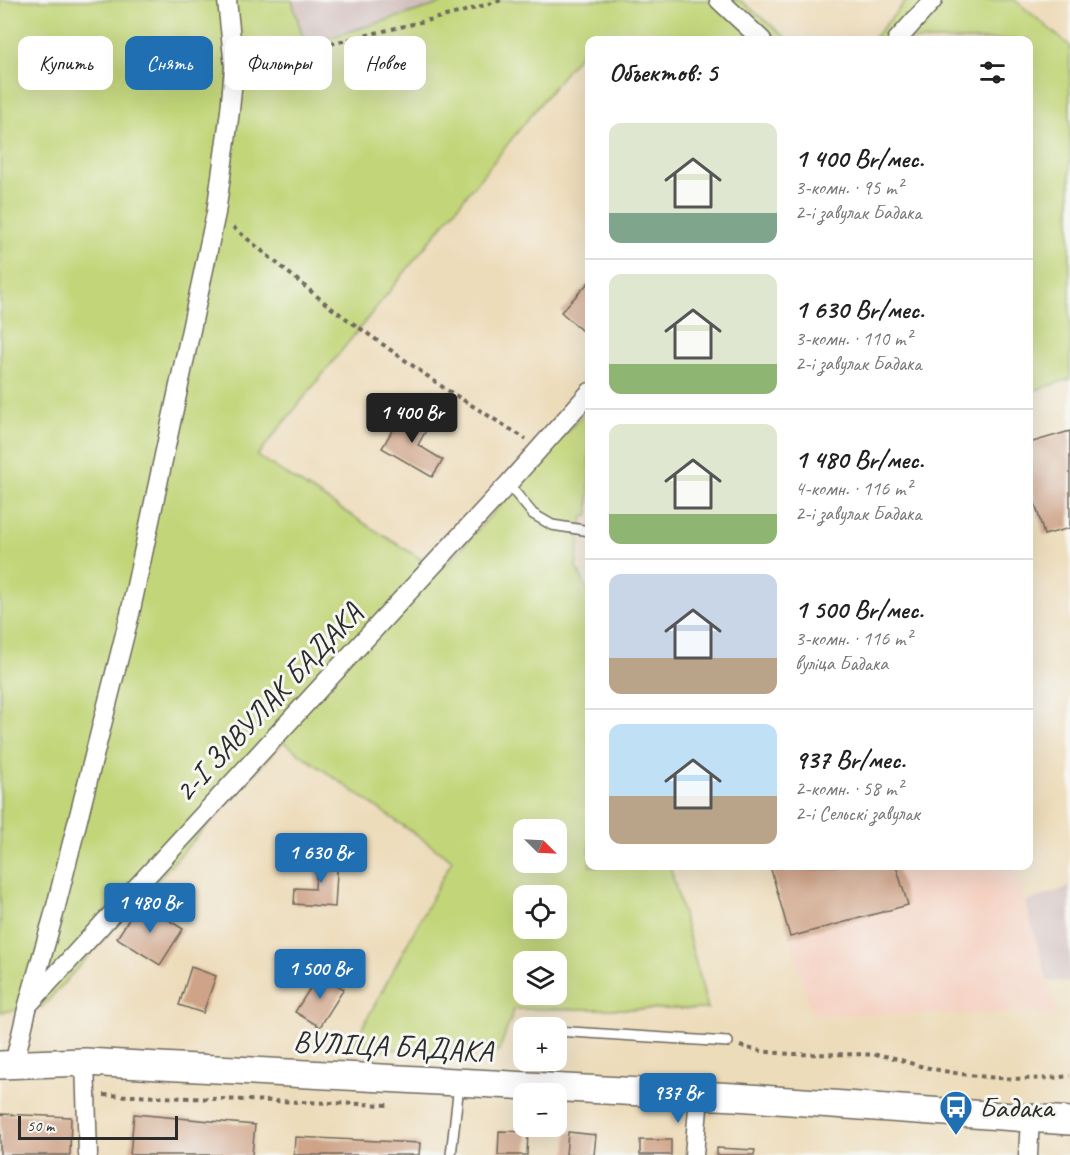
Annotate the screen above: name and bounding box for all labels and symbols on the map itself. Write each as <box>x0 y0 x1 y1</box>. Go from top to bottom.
pin: 1 400 Br <box>350 393 474 444</box>
street label: 2-І ЗАВУЛАК БАДАКА <box>166 594 371 810</box>
north arrow <box>513 819 567 873</box>
pin: 1 630 Br <box>259 833 383 884</box>
pin: 1 480 Br <box>88 883 212 934</box>
pin: 1 500 Br <box>258 949 382 1000</box>
street label: ВУЛІЦА БАДАКА <box>292 1022 496 1070</box>
pin: 937 Br <box>629 1073 727 1124</box>
place label: Бадака <box>979 1088 1056 1126</box>
bus stop icon: Бадака <box>938 1089 974 1136</box>
scale bar <box>18 1113 178 1140</box>

